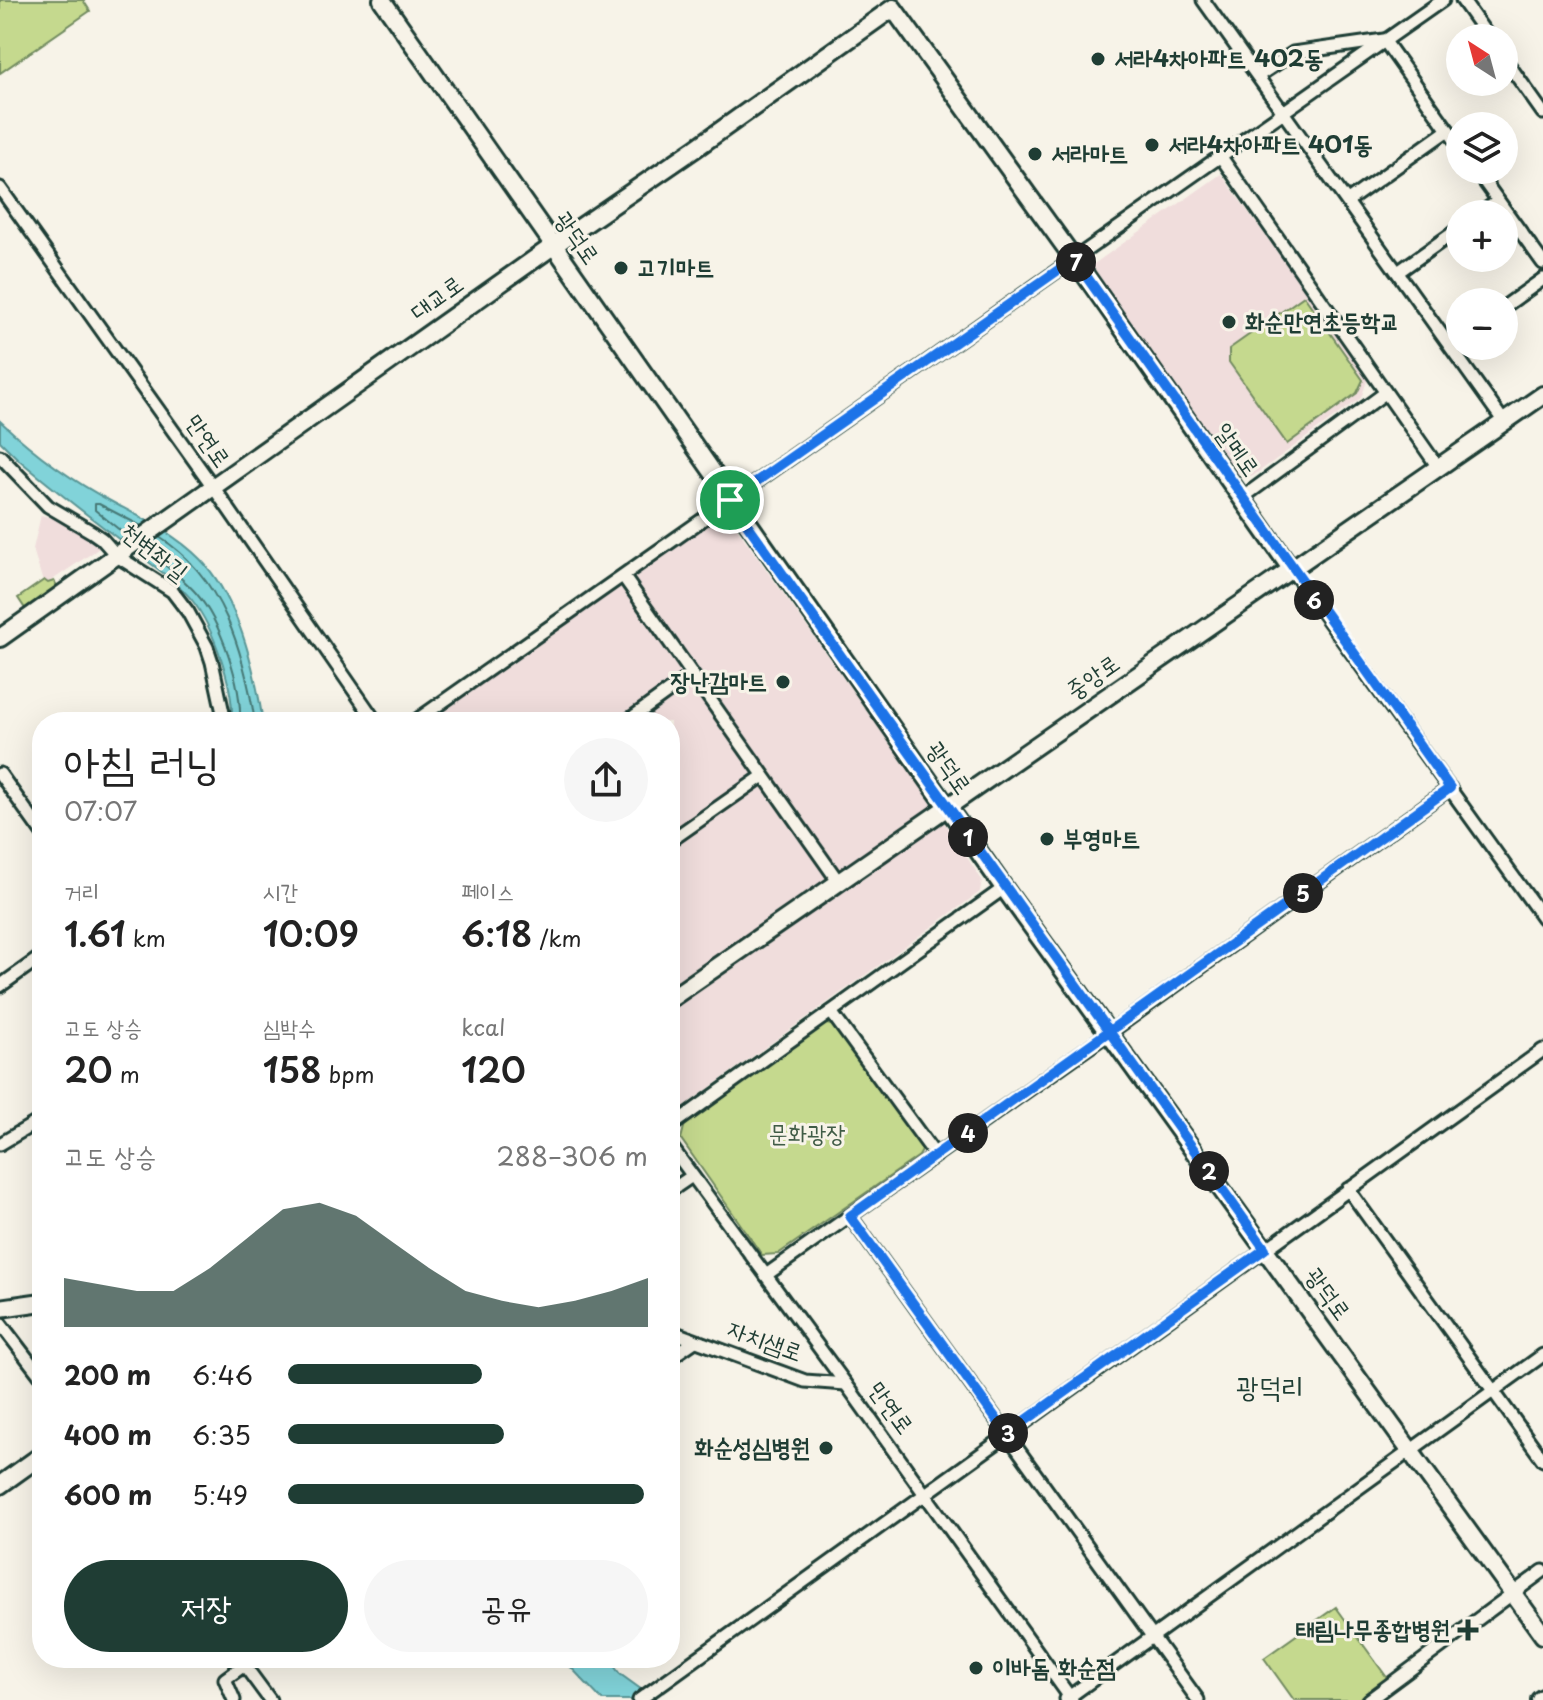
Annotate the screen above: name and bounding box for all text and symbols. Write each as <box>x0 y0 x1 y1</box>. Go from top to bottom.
north arrow <box>1446 24 1518 96</box>
map controls <box>1446 24 1518 360</box>
place label: 서라4차아파트 402동 <box>1114 39 1324 75</box>
marker: 서라4차아파트 402동 <box>1089 50 1107 68</box>
button: layers <box>1446 112 1518 184</box>
place label: 서라4차아파트 401동 <box>1168 125 1373 161</box>
place label: 서라마트 <box>1051 134 1128 170</box>
marker: 서라4차아파트 401동 <box>1143 136 1161 154</box>
marker: 서라마트 <box>1026 145 1044 163</box>
button: + <box>1446 200 1518 272</box>
street label: 광덕로 <box>547 203 610 271</box>
pin: 7 <box>1056 242 1096 282</box>
text: 7 <box>1070 245 1082 278</box>
place label: 고기마트 <box>637 248 714 284</box>
marker: 고기마트 <box>612 259 630 277</box>
street label: 대교로 <box>402 265 470 328</box>
button: − <box>1446 288 1518 360</box>
place label: 화순만연초등학교 <box>1245 302 1400 338</box>
marker: 화순만연초등학교 <box>1220 313 1238 331</box>
street label: 만연로 <box>178 406 241 474</box>
street label: 알메로 <box>1207 415 1270 483</box>
pin <box>696 466 764 534</box>
icon: arrive <box>708 478 752 522</box>
street label: 천변좌길 <box>114 512 197 588</box>
pin: 6 <box>1294 580 1334 620</box>
text: 6 <box>1306 583 1322 616</box>
street label: 중앙로 <box>1058 644 1126 707</box>
place label: 장난감마트 <box>670 662 767 698</box>
marker: 장난감마트 <box>774 673 792 691</box>
text: 아침 러닝 <box>64 728 220 794</box>
street label: 광덕로 <box>919 733 982 801</box>
button: share <box>564 738 648 822</box>
text: 07:07 <box>64 791 137 830</box>
pin: 1 <box>948 817 988 857</box>
place label: 부영마트 <box>1063 819 1140 855</box>
text: 1 <box>963 820 973 853</box>
marker: 부영마트 <box>1038 830 1056 848</box>
pin: 5 <box>1283 873 1323 913</box>
text: 거리 <box>64 874 99 907</box>
text: 시간 <box>263 874 298 907</box>
text: 페이스 <box>461 874 514 907</box>
text: 5 <box>1296 876 1310 909</box>
text: 1.61 <box>64 907 126 959</box>
text: 10:09 <box>263 907 359 959</box>
text: 6:18 <box>461 907 532 959</box>
text: km <box>126 921 166 954</box>
text: /km <box>532 921 582 954</box>
text: 고도 상승 <box>64 1010 142 1043</box>
text: 심박수 <box>263 1010 316 1043</box>
text: kcal <box>461 1010 505 1043</box>
text: 20 <box>64 1043 113 1095</box>
text: 158 <box>263 1043 322 1095</box>
text: 120 <box>461 1043 526 1095</box>
text: m <box>113 1057 140 1090</box>
text: bpm <box>322 1057 374 1090</box>
pin: 4 <box>948 1113 988 1153</box>
park label: 문화광장 <box>768 1114 846 1150</box>
text: 4 <box>961 1116 975 1149</box>
text: 고도 상승 <box>64 1136 156 1175</box>
text: 288–306 m <box>496 1136 648 1175</box>
pin: 2 <box>1189 1151 1229 1191</box>
text: 2 <box>1201 1154 1217 1187</box>
street label: 광덕로 <box>1298 1259 1361 1327</box>
street label: 자치샘로 <box>723 1309 808 1369</box>
text: 200 m <box>64 1355 151 1394</box>
text: 6:46 <box>192 1355 253 1394</box>
district label: 광덕리 <box>1236 1364 1304 1407</box>
street label: 만연로 <box>861 1373 924 1441</box>
pin: 3 <box>988 1413 1028 1453</box>
text: 400 m <box>64 1415 152 1454</box>
text: 6:35 <box>192 1415 251 1454</box>
text: 3 <box>1001 1416 1015 1449</box>
place label: 화순성심병원 <box>694 1428 810 1464</box>
marker: 화순성심병원 <box>817 1439 835 1457</box>
text: 600 m <box>64 1475 152 1514</box>
text: 5:49 <box>192 1475 248 1514</box>
button: 저장 <box>64 1560 348 1652</box>
button: 공유 <box>364 1560 648 1652</box>
place label: 태림나무종합병원 <box>1296 1610 1450 1646</box>
marker: 태림나무종합병원 <box>1457 1619 1479 1641</box>
place label: 이바돔 화순점 <box>992 1648 1116 1684</box>
marker: 이바돔 화순점 <box>967 1659 985 1677</box>

